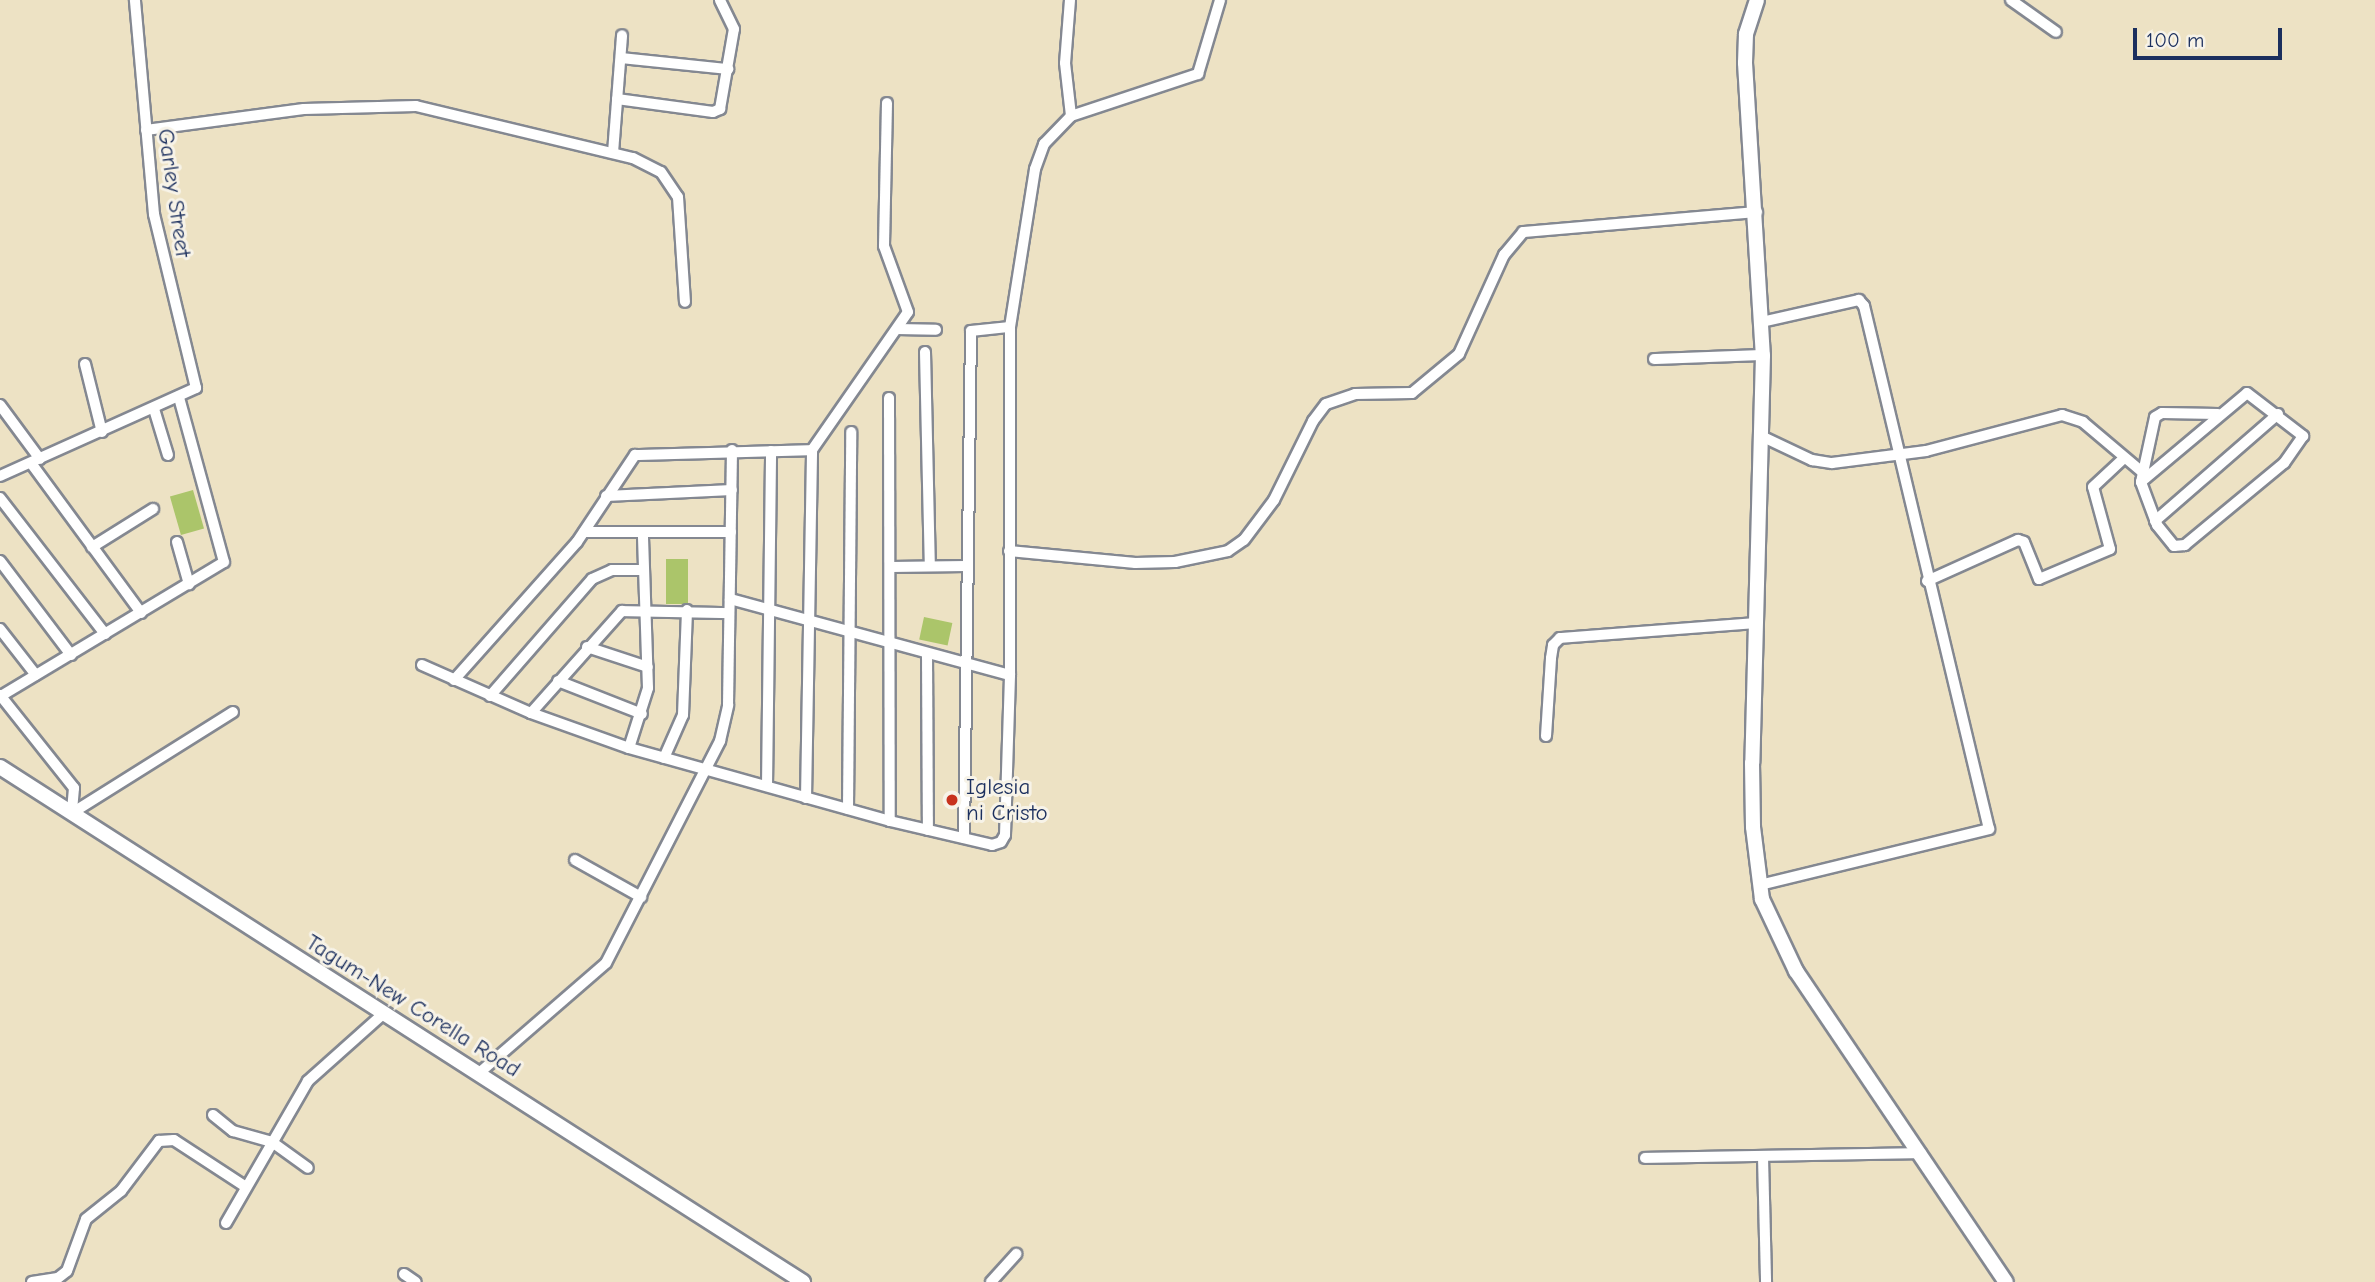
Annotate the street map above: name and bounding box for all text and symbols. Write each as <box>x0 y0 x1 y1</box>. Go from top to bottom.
scale bar <box>2137 14 2286 58</box>
text: 100 m <box>2146 28 2204 52</box>
street label: Garley Street <box>151 127 197 259</box>
place label: Iglesia ni Cristo <box>966 773 1048 827</box>
marker: Iglesia ni Cristo <box>944 792 960 808</box>
street label: Tagum-New Corella Road <box>301 929 525 1083</box>

